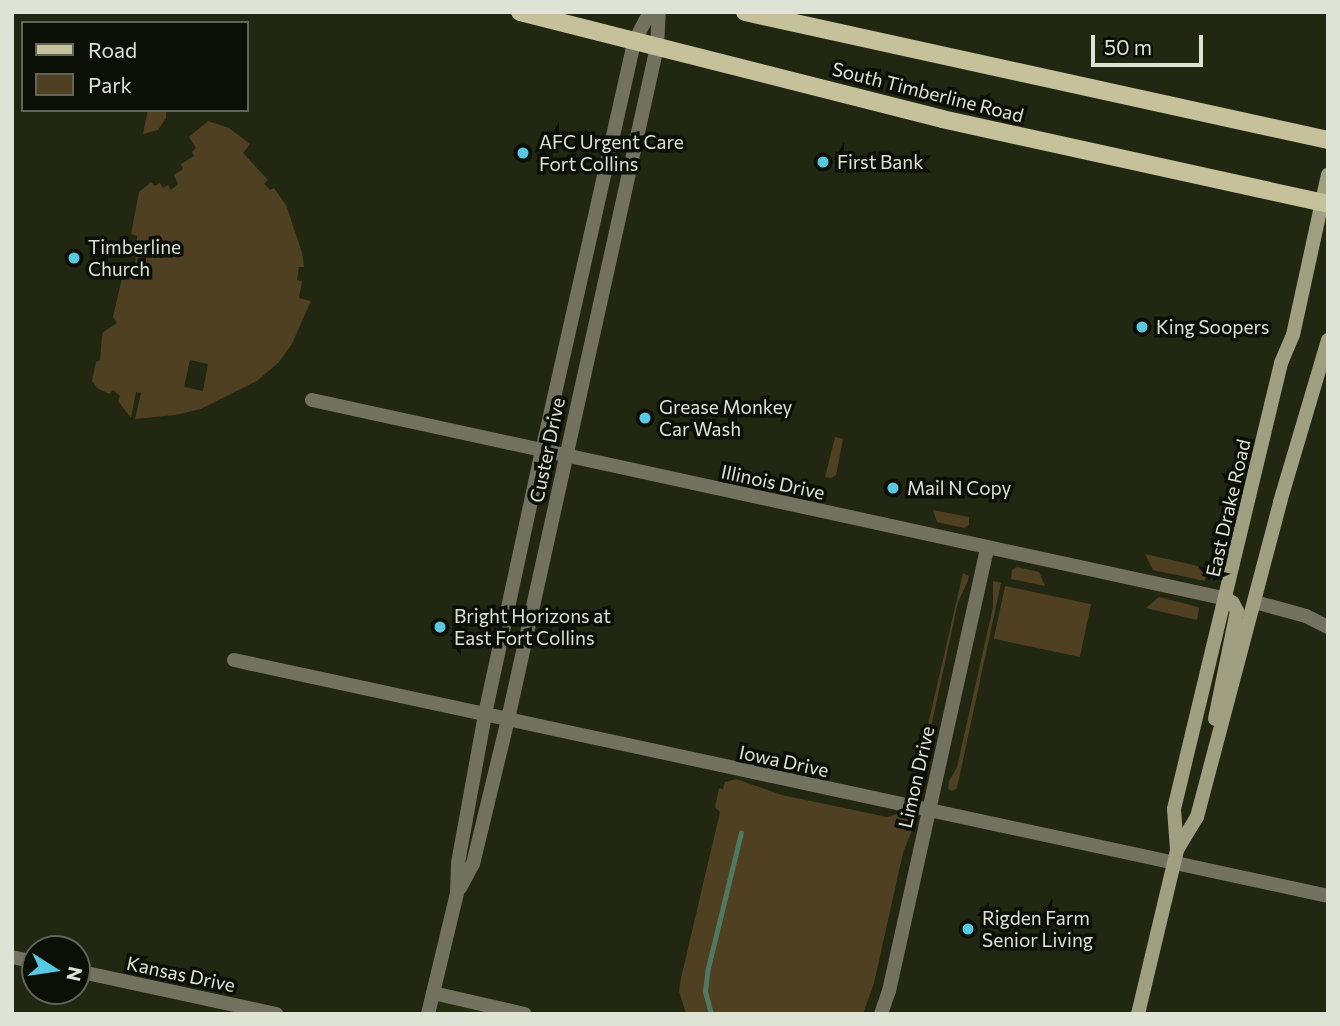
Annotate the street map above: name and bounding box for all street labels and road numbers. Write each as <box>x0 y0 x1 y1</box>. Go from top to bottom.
street label: South Timberline Road <box>830 57 1026 127</box>
street label: Custer Drive <box>525 395 569 505</box>
street label: East Drake Road <box>1201 437 1255 579</box>
street label: Illinois Drive <box>719 460 827 504</box>
street label: Limon Drive <box>893 724 939 830</box>
street label: Iowa Drive <box>737 740 831 782</box>
street label: Kansas Drive <box>125 951 237 997</box>

